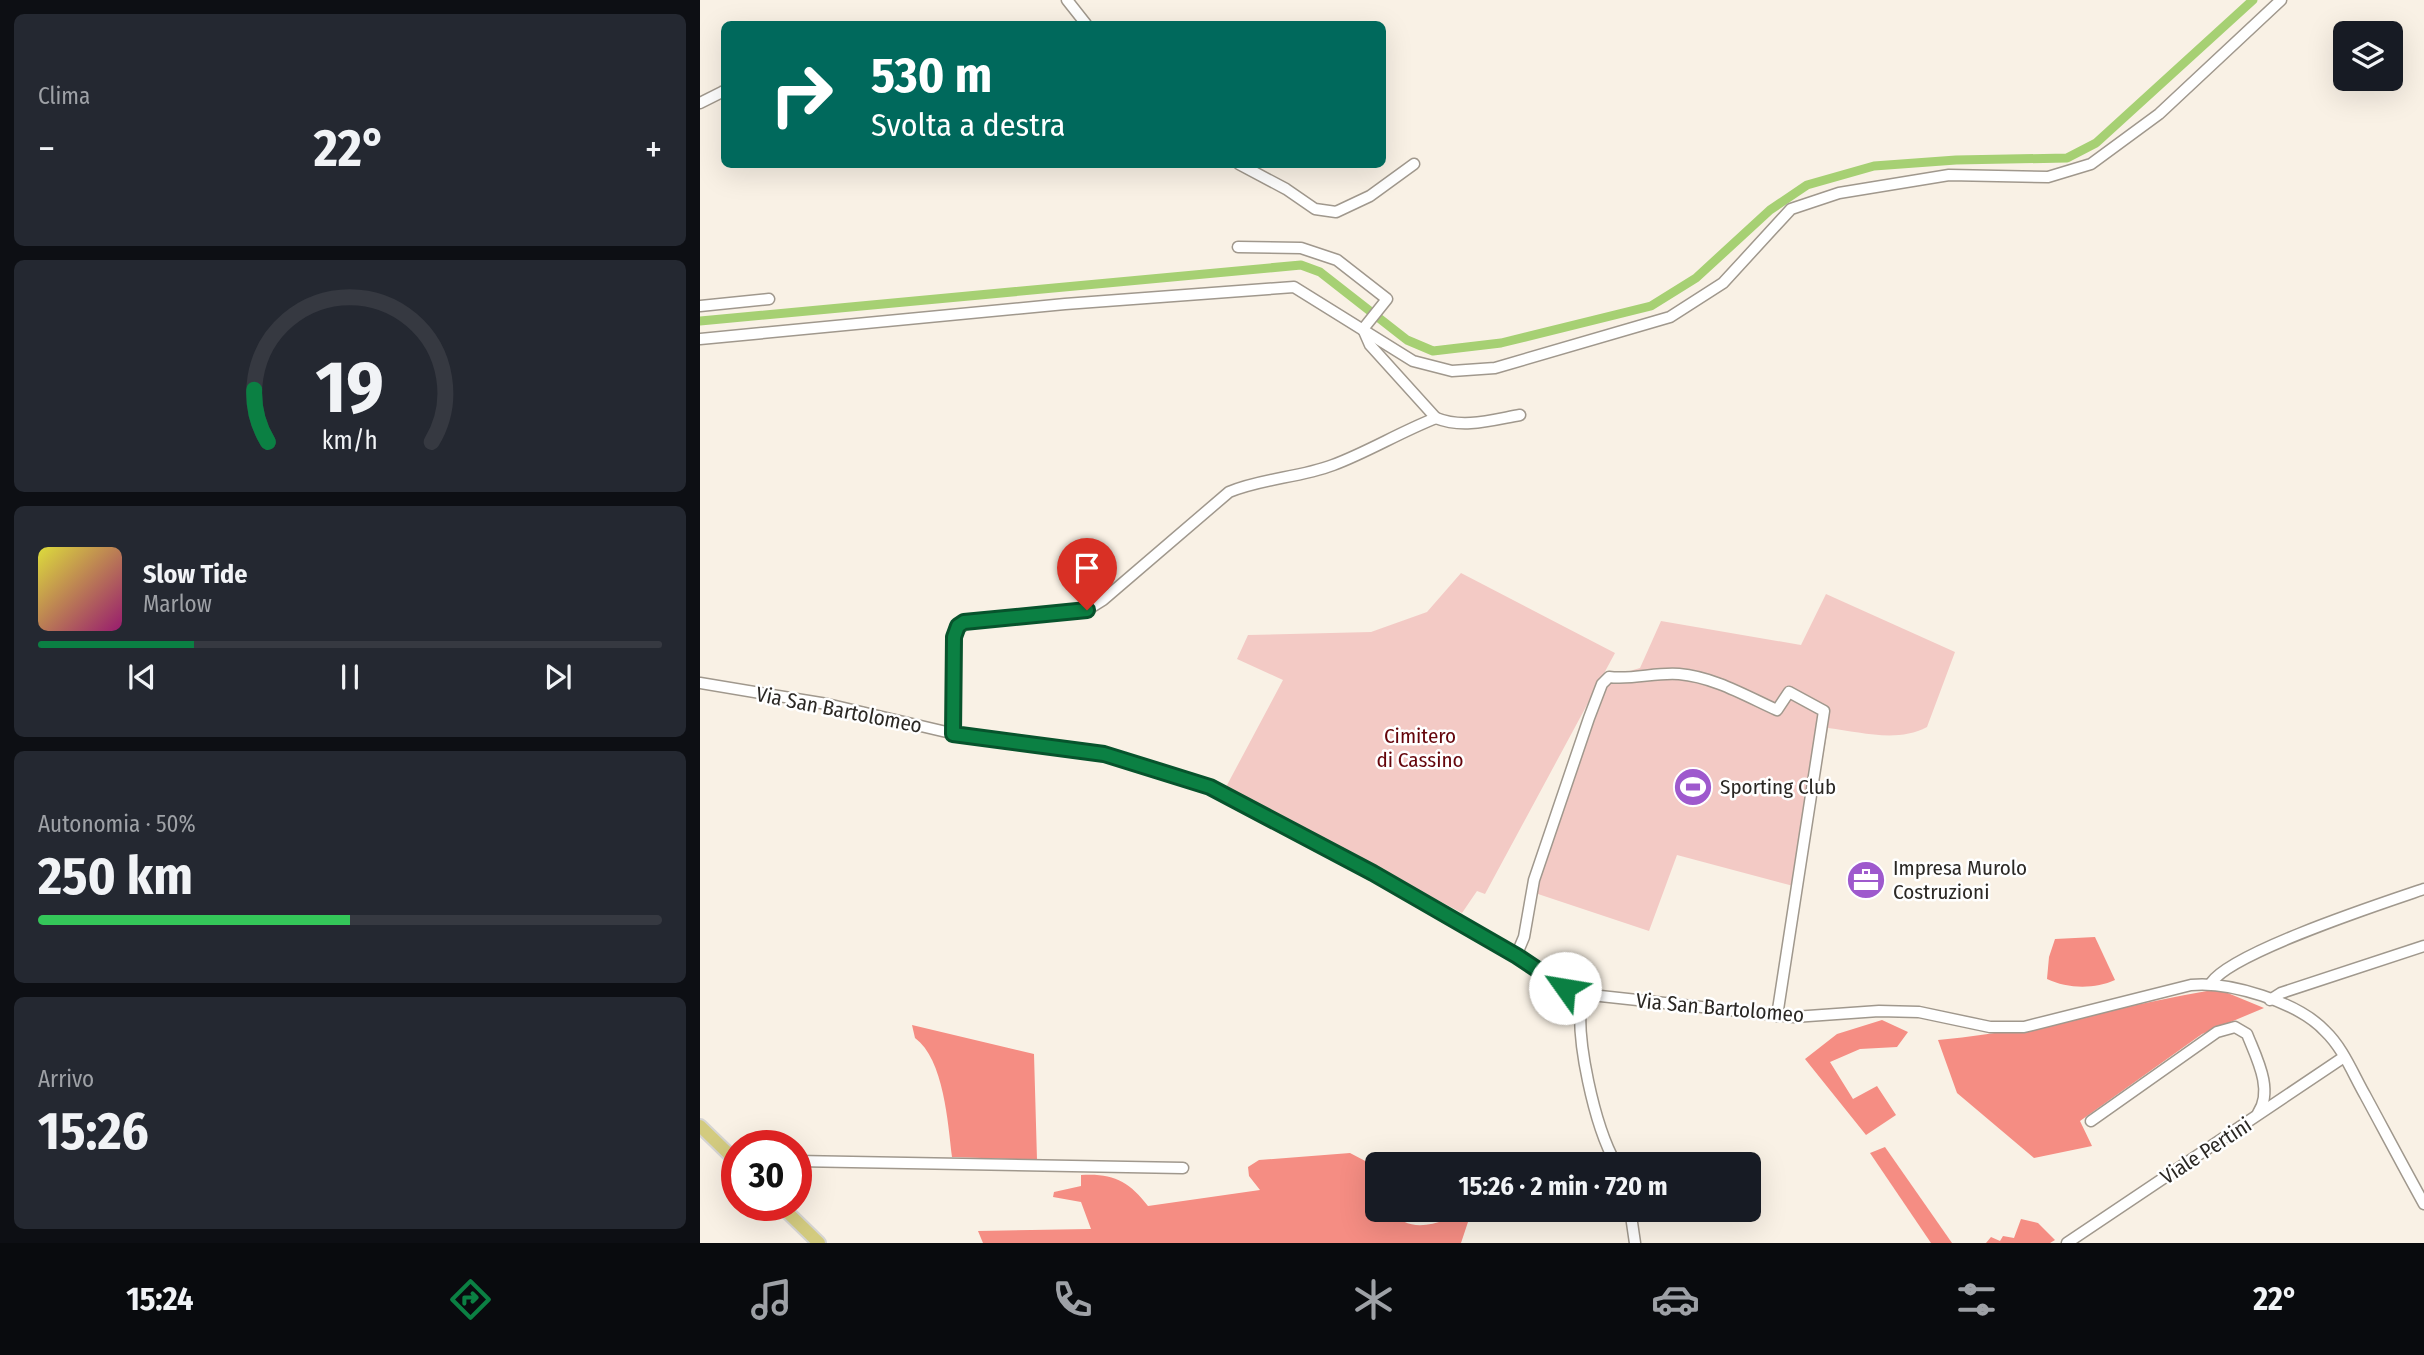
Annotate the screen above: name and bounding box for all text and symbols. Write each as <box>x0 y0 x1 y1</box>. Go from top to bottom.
map controls <box>2333 21 2403 91</box>
button: layers <box>2333 21 2403 91</box>
text: 530 m <box>871 46 992 105</box>
icon: right <box>756 49 847 140</box>
text: Clima <box>38 82 90 110</box>
text: Svolta a destra <box>871 106 1066 144</box>
text: 22° <box>314 117 386 180</box>
text: − <box>38 126 55 172</box>
text: + <box>645 126 662 172</box>
text: 19 <box>316 344 384 431</box>
text: km/h <box>322 425 378 455</box>
pin <box>1057 538 1117 610</box>
icon: arrive <box>1068 549 1106 587</box>
text: Slow Tide <box>143 559 247 590</box>
text: Marlow <box>143 590 212 618</box>
icon: previous <box>123 658 161 696</box>
icon: pause <box>331 658 369 696</box>
icon: next <box>539 658 577 696</box>
street label: Via San Bartolomeo <box>754 681 924 739</box>
park label: Cimitero di Cassino <box>1376 723 1464 773</box>
sports icon: Sporting Club <box>1672 766 1714 808</box>
place label: Sporting Club <box>1720 774 1836 800</box>
text: Autonomia · 50% <box>38 810 196 838</box>
text: 250 km <box>38 845 193 908</box>
place label: Impresa Murolo Costruzioni <box>1893 855 2027 905</box>
office icon: Impresa Murolo Costruzioni <box>1845 859 1887 901</box>
position arrow <box>1528 951 1602 1025</box>
street label: Via San Bartolomeo <box>1635 988 1805 1028</box>
text: Arrivo <box>38 1065 94 1093</box>
text: 15:26 <box>38 1100 149 1163</box>
street label: Viale Pertini <box>2156 1112 2256 1190</box>
speed limit sign: 30 <box>721 1130 812 1221</box>
text: 15:26 · 2 min · 720 m <box>1458 1171 1668 1202</box>
icon: directions <box>446 1275 495 1324</box>
icon: music <box>747 1275 796 1324</box>
icon: phone <box>1048 1275 1097 1324</box>
icon: climate <box>1349 1275 1398 1324</box>
icon: car <box>1651 1275 1700 1324</box>
icon: filters <box>1952 1275 2001 1324</box>
text: 15:24 <box>126 1280 193 1318</box>
text: 22° <box>2253 1280 2298 1318</box>

